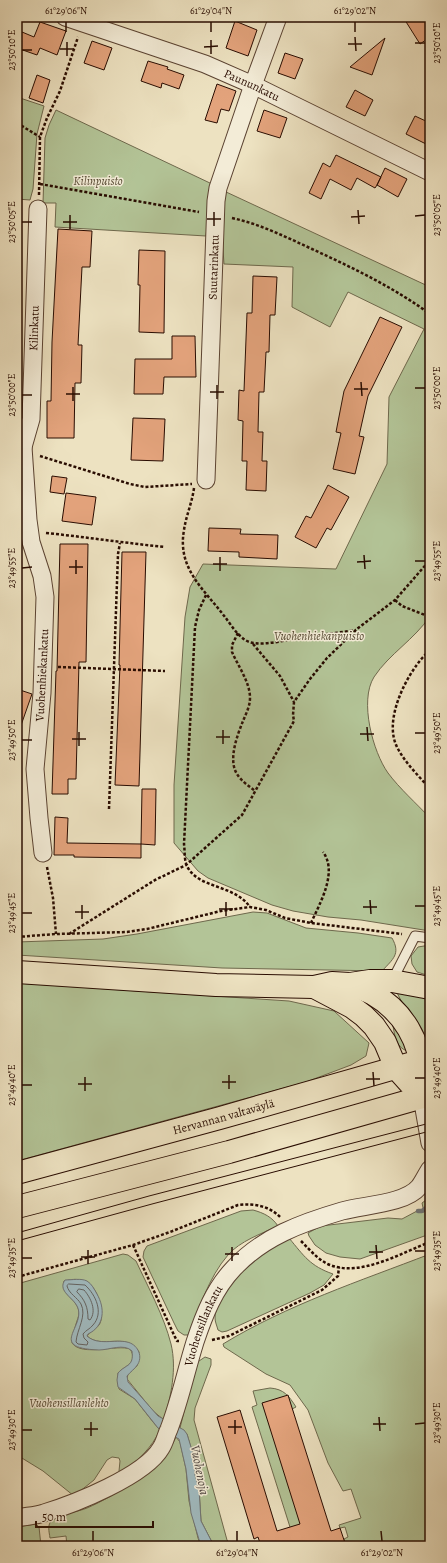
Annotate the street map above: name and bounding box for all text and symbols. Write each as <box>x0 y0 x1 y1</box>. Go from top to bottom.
text: 61°29'06"N <box>45 4 87 17</box>
text: 61°29'04"N <box>190 4 232 17</box>
text: 61°29'02"N <box>334 4 376 17</box>
text: 23°50'10"E <box>430 22 443 63</box>
text: 23°50'10"E <box>5 29 18 70</box>
street label: Paununkatu <box>221 65 283 105</box>
park label: Kilinpuisto <box>73 173 123 189</box>
text: 23°50'05"E <box>430 194 443 236</box>
text: 23°50'05"E <box>5 201 18 243</box>
street label: Suutarinkatu <box>204 234 223 300</box>
street label: Kilinkatu <box>25 305 43 351</box>
text: 23°50'00"E <box>430 366 443 409</box>
text: 23°50'00"E <box>5 373 18 416</box>
text: 23°49'55"E <box>430 541 443 581</box>
text: 23°49'55"E <box>5 548 18 588</box>
street label: Vuohenhiekankatu <box>32 628 52 723</box>
park label: Vuohenhiekanpuisto <box>274 628 364 644</box>
text: 23°49'50"E <box>430 712 443 754</box>
text: 23°49'50"E <box>5 719 18 761</box>
text: 23°49'45"E <box>430 886 443 926</box>
text: 23°49'45"E <box>5 893 18 933</box>
text: 23°49'40"E <box>430 1057 443 1099</box>
text: 23°49'40"E <box>5 1064 18 1106</box>
street label: Hervannan valtaväylä <box>171 1095 277 1138</box>
text: 23°49'35"E <box>430 1231 443 1271</box>
text: 23°49'35"E <box>5 1238 18 1278</box>
street label: Vuohensillankatu <box>180 1282 227 1369</box>
park label: Vuohensillanlehto <box>29 1395 109 1411</box>
text: 23°49'30"E <box>430 1402 443 1444</box>
text: 23°49'30"E <box>5 1409 18 1451</box>
water label: Vuohenoja <box>187 1444 213 1496</box>
scale bar <box>36 1503 153 1529</box>
text: 50 m <box>42 1509 66 1525</box>
text: 61°29'06"N <box>72 1546 114 1559</box>
text: 61°29'04"N <box>216 1546 258 1559</box>
text: 61°29'02"N <box>361 1546 403 1559</box>

